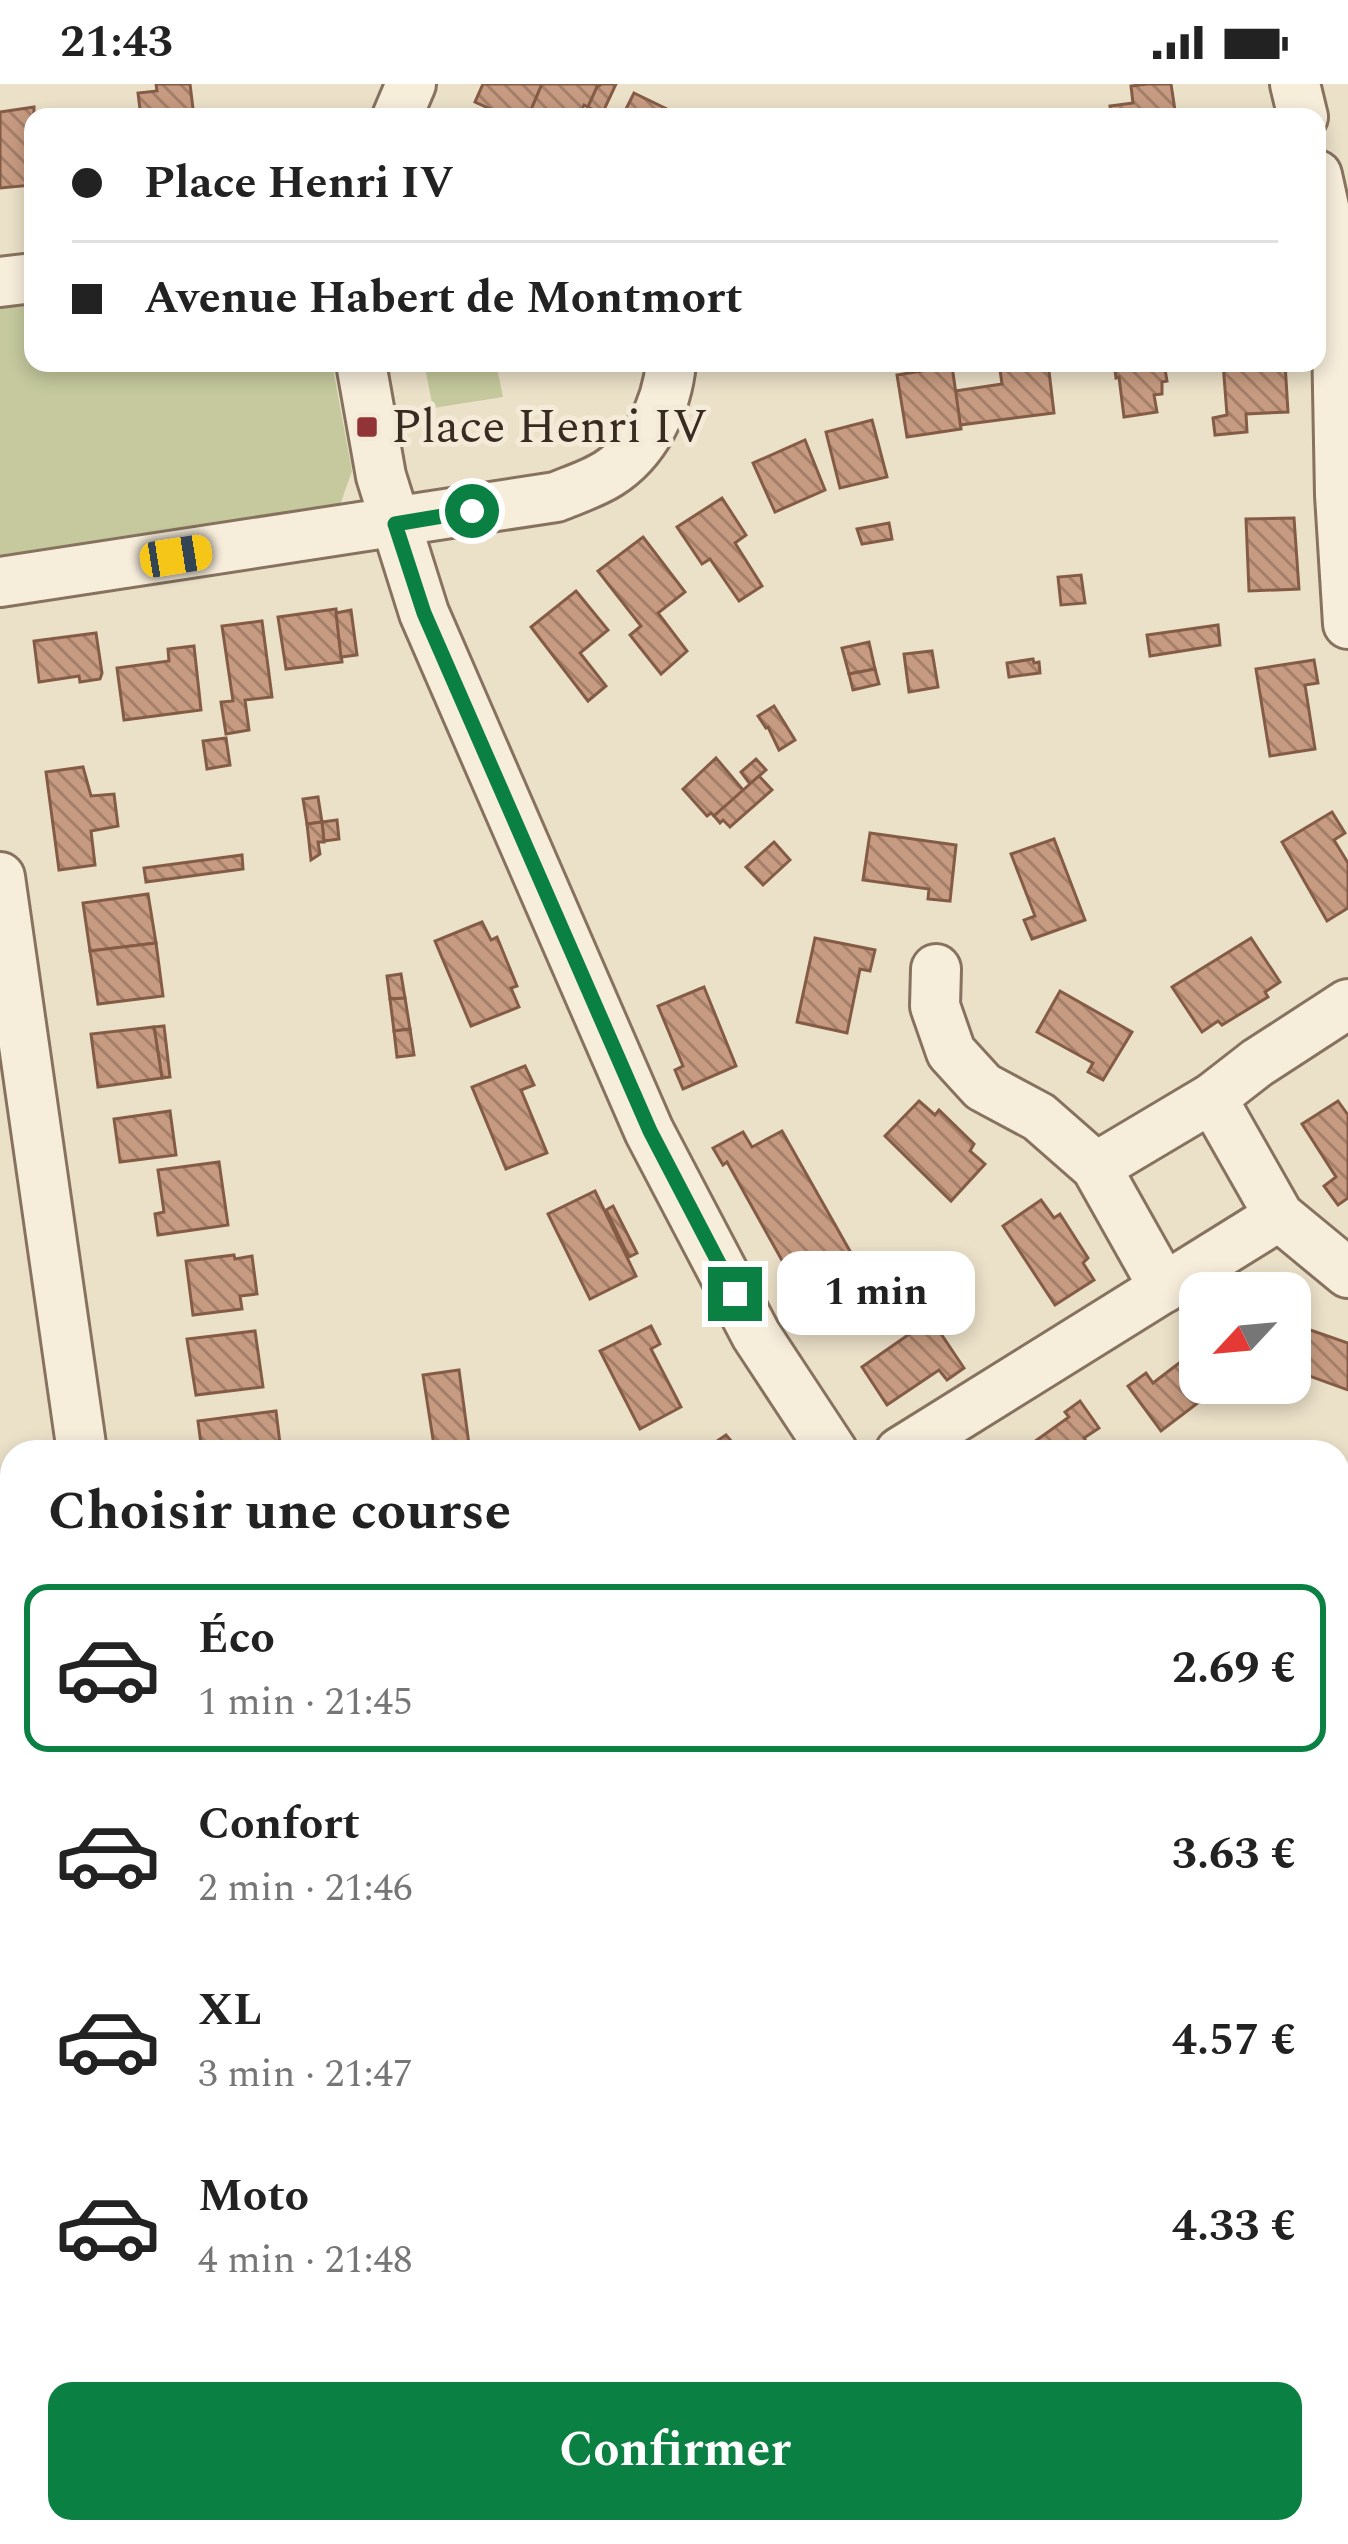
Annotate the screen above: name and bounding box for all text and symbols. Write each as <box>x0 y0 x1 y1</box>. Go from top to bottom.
text: 21:43 <box>60 8 173 77</box>
text: Place Henri IV <box>144 149 454 218</box>
text: Avenue Habert de Montmort <box>144 264 743 333</box>
place label: Place Henri IV <box>391 391 708 464</box>
marker: Place Henri IV <box>354 414 380 440</box>
route start <box>445 484 499 538</box>
car <box>138 533 214 579</box>
callout: 1 min <box>777 1252 975 1336</box>
text: 1 min <box>824 1263 928 1322</box>
route end <box>708 1267 762 1321</box>
north arrow <box>1179 1272 1311 1404</box>
map controls <box>1179 1272 1311 1404</box>
text: Choisir une course <box>48 1471 511 1553</box>
text: Éco <box>198 1604 275 1673</box>
icon: car <box>54 1614 162 1722</box>
text: 2.69 € <box>1172 1634 1296 1703</box>
text: 1 min · 21:45 <box>198 1673 413 1732</box>
text: Confort <box>198 1790 360 1859</box>
icon: car <box>54 1800 162 1908</box>
text: 3.63 € <box>1172 1820 1296 1889</box>
text: 2 min · 21:46 <box>198 1859 413 1918</box>
text: XL <box>198 1976 262 2045</box>
icon: car <box>54 1986 162 2094</box>
text: 4.57 € <box>1172 2006 1296 2075</box>
text: 3 min · 21:47 <box>198 2045 413 2104</box>
text: Moto <box>198 2162 309 2231</box>
icon: car <box>54 2172 162 2280</box>
text: 4.33 € <box>1172 2192 1296 2261</box>
text: 4 min · 21:48 <box>198 2231 413 2290</box>
button: Confirmer <box>48 2382 1302 2520</box>

